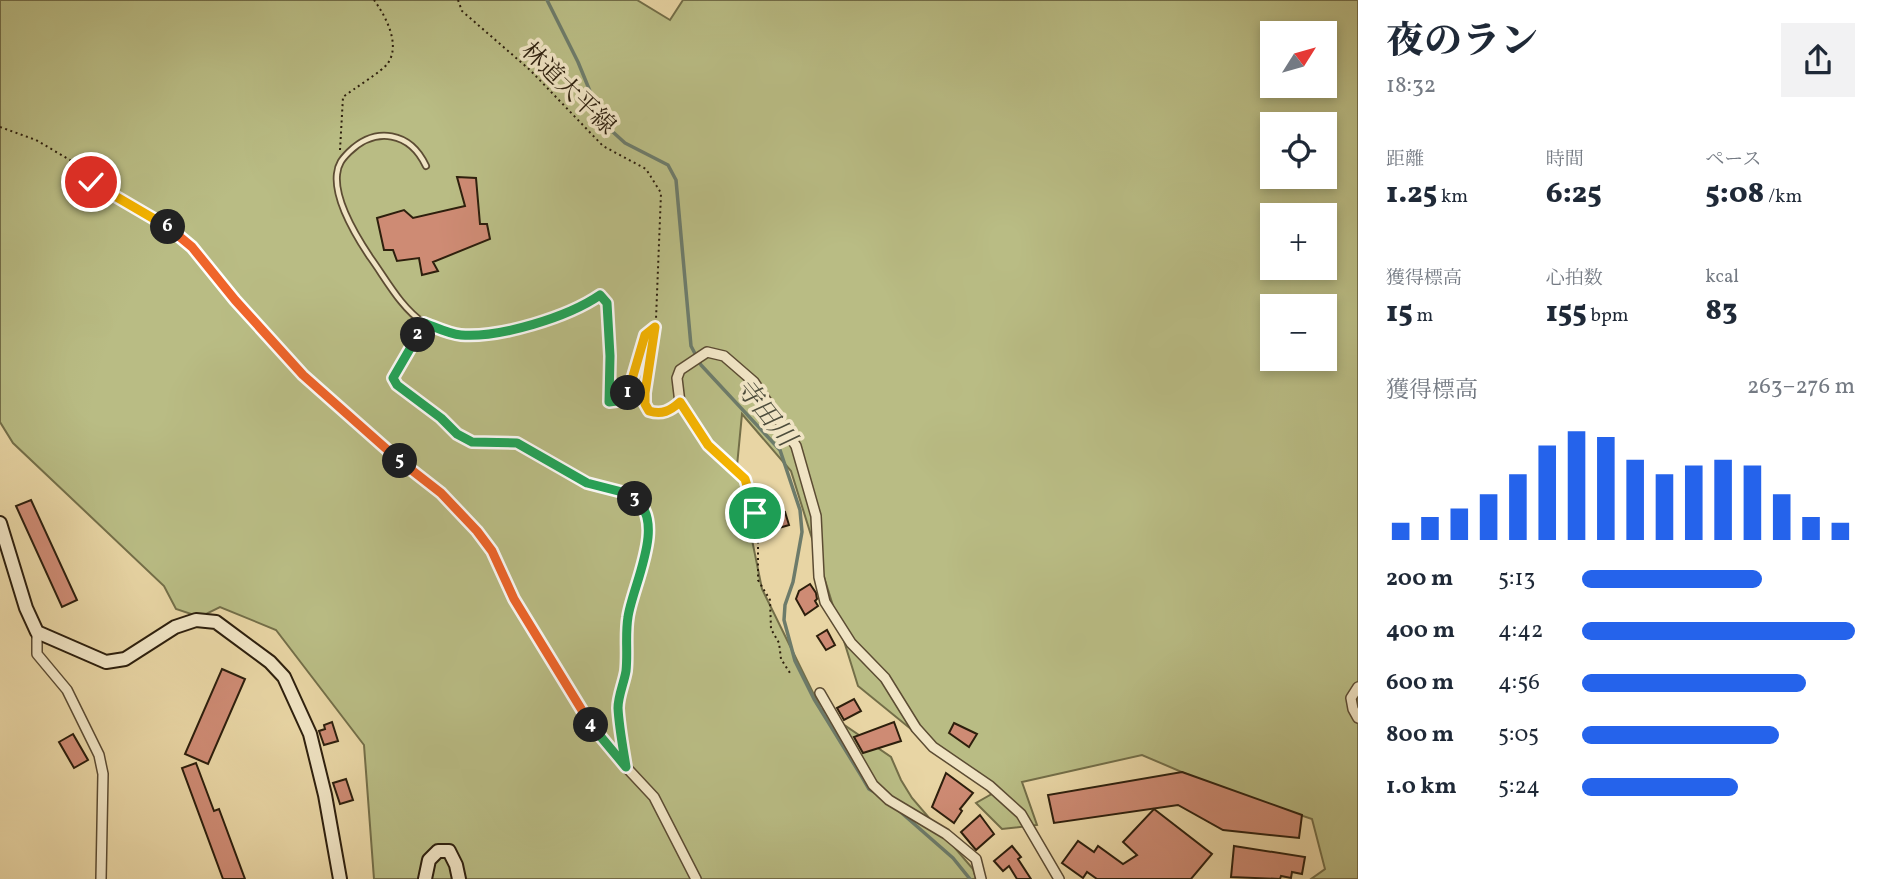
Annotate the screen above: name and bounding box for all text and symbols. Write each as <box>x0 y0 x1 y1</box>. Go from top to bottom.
text: 夜のラン <box>1386 17 1538 70</box>
north arrow <box>1260 21 1337 98</box>
map controls <box>1260 21 1337 371</box>
button: share <box>1781 23 1855 97</box>
street label: 林道大平線 <box>513 36 623 143</box>
text: 18:32 <box>1386 70 1436 102</box>
button: locate <box>1260 112 1337 189</box>
text: 距離 <box>1386 147 1424 173</box>
text: 時間 <box>1546 147 1584 173</box>
text: ペース <box>1705 147 1761 173</box>
pin <box>61 152 121 212</box>
icon: check <box>72 163 110 201</box>
text: 1.25 <box>1386 173 1437 215</box>
text: 6:25 <box>1546 173 1602 215</box>
text: 5:08 <box>1705 173 1764 215</box>
text: km <box>1437 184 1468 210</box>
text: /km <box>1764 184 1802 210</box>
button: + <box>1260 203 1337 280</box>
pin: 6 <box>150 210 186 244</box>
text: 6 <box>162 213 173 239</box>
text: kcal <box>1705 264 1739 290</box>
text: 獲得標高 <box>1386 266 1462 292</box>
text: 心拍数 <box>1546 266 1603 292</box>
text: 83 <box>1705 290 1737 332</box>
text: 15 <box>1386 292 1413 334</box>
text: 155 <box>1546 292 1587 334</box>
button: − <box>1260 294 1337 371</box>
text: m <box>1413 303 1433 329</box>
text: bpm <box>1587 303 1629 329</box>
pin: 2 <box>400 318 436 352</box>
text: 2 <box>413 321 422 347</box>
text: 263–276 m <box>1747 371 1855 403</box>
water label: 寺田川 <box>726 372 805 457</box>
text: 獲得標高 <box>1386 375 1478 407</box>
pin: 1 <box>610 376 646 410</box>
text: 1 <box>624 379 631 405</box>
pin: 5 <box>382 444 418 478</box>
text: 5 <box>395 447 404 473</box>
pin: 3 <box>618 482 652 516</box>
pin <box>725 483 785 543</box>
text: 3 <box>630 485 639 511</box>
icon: arrive <box>736 494 774 532</box>
text: 200 m <box>1386 563 1453 595</box>
text: 5:13 <box>1498 563 1535 595</box>
text: 400 m <box>1386 615 1455 647</box>
text: 4:42 <box>1498 615 1543 647</box>
text: 600 m <box>1386 667 1454 699</box>
text: 4:56 <box>1498 667 1540 699</box>
pin: 4 <box>574 708 608 742</box>
text: 4 <box>585 711 596 737</box>
text: 800 m <box>1386 719 1454 751</box>
text: 5:05 <box>1498 719 1539 751</box>
text: 1.0 km <box>1386 771 1457 803</box>
text: 5:24 <box>1498 771 1540 803</box>

